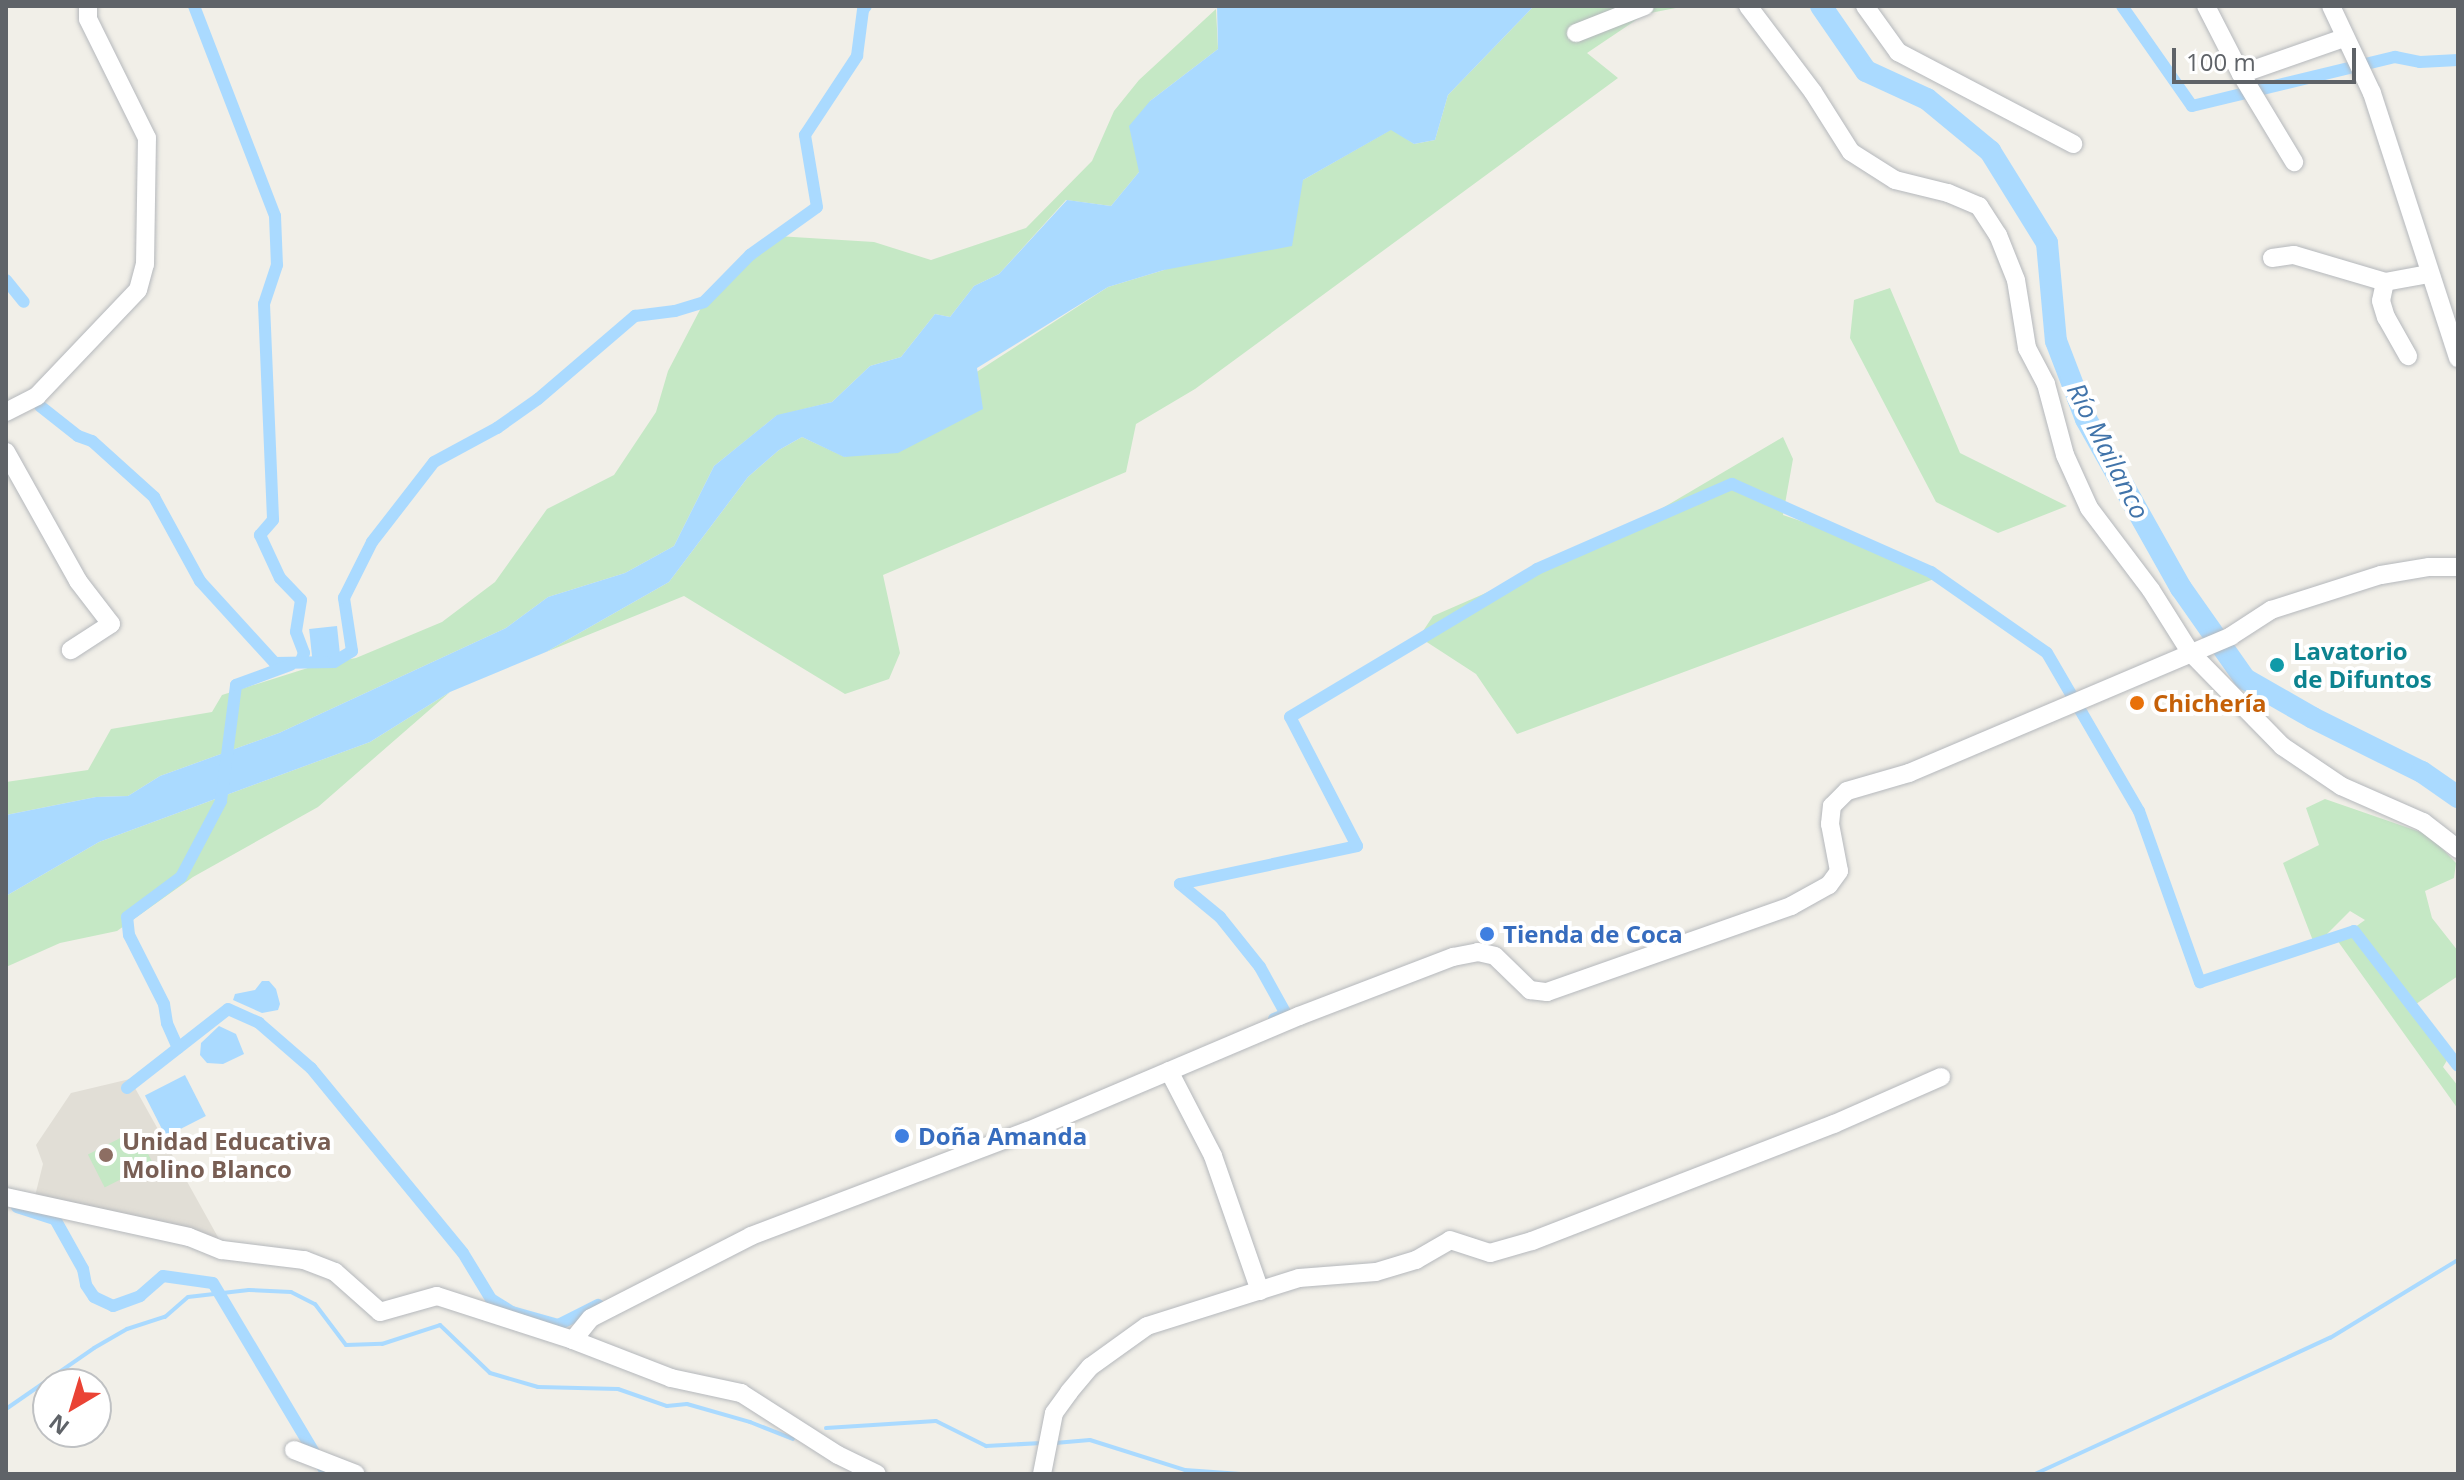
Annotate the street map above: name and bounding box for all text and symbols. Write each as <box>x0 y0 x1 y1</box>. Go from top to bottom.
scale bar <box>2176 32 2360 82</box>
text: 100 m <box>2186 45 2256 78</box>
water label: Río Mailanco <box>2060 378 2156 524</box>
place label: Lavatorio de Difuntos <box>2293 637 2432 693</box>
marker: Lavatorio de Difuntos <box>2268 656 2286 674</box>
place label: Chichería <box>2153 689 2266 717</box>
marker: Chichería <box>2128 694 2146 712</box>
place label: Tienda de Coca <box>1503 920 1683 948</box>
marker: Tienda de Coca <box>1478 925 1496 943</box>
place label: Doña Amanda <box>918 1122 1087 1150</box>
place label: Unidad Educativa Molino Blanco <box>122 1127 331 1183</box>
marker: Doña Amanda <box>893 1127 911 1145</box>
marker: Unidad Educativa Molino Blanco <box>97 1146 115 1164</box>
north arrow <box>32 1368 112 1448</box>
text: N <box>42 1408 75 1443</box>

